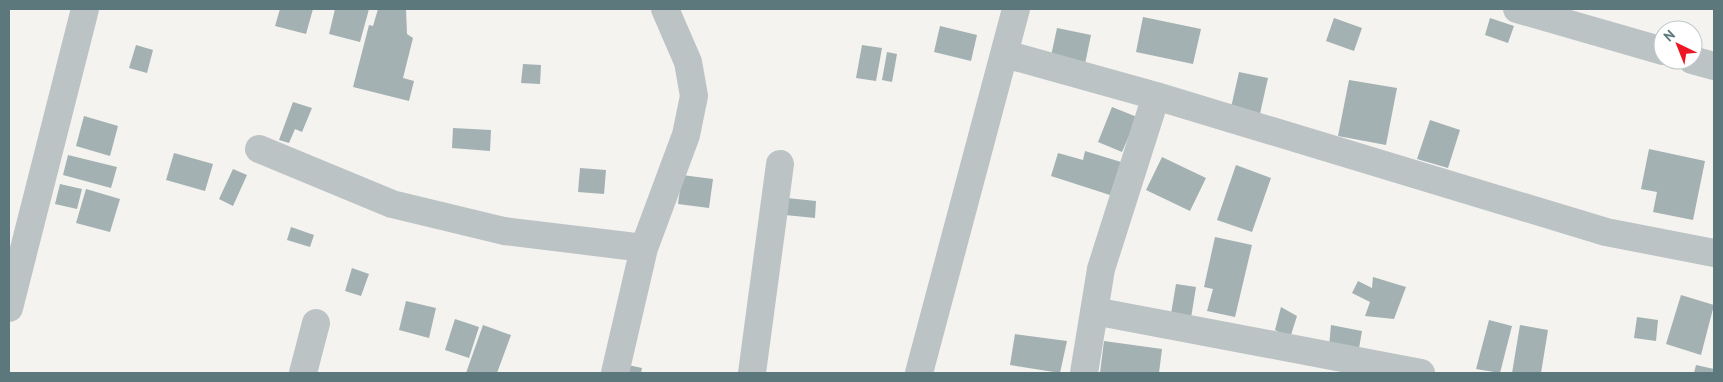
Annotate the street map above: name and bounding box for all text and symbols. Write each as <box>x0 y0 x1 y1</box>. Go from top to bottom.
north arrow <box>1653 20 1703 70</box>
text: N <box>1660 26 1679 45</box>

